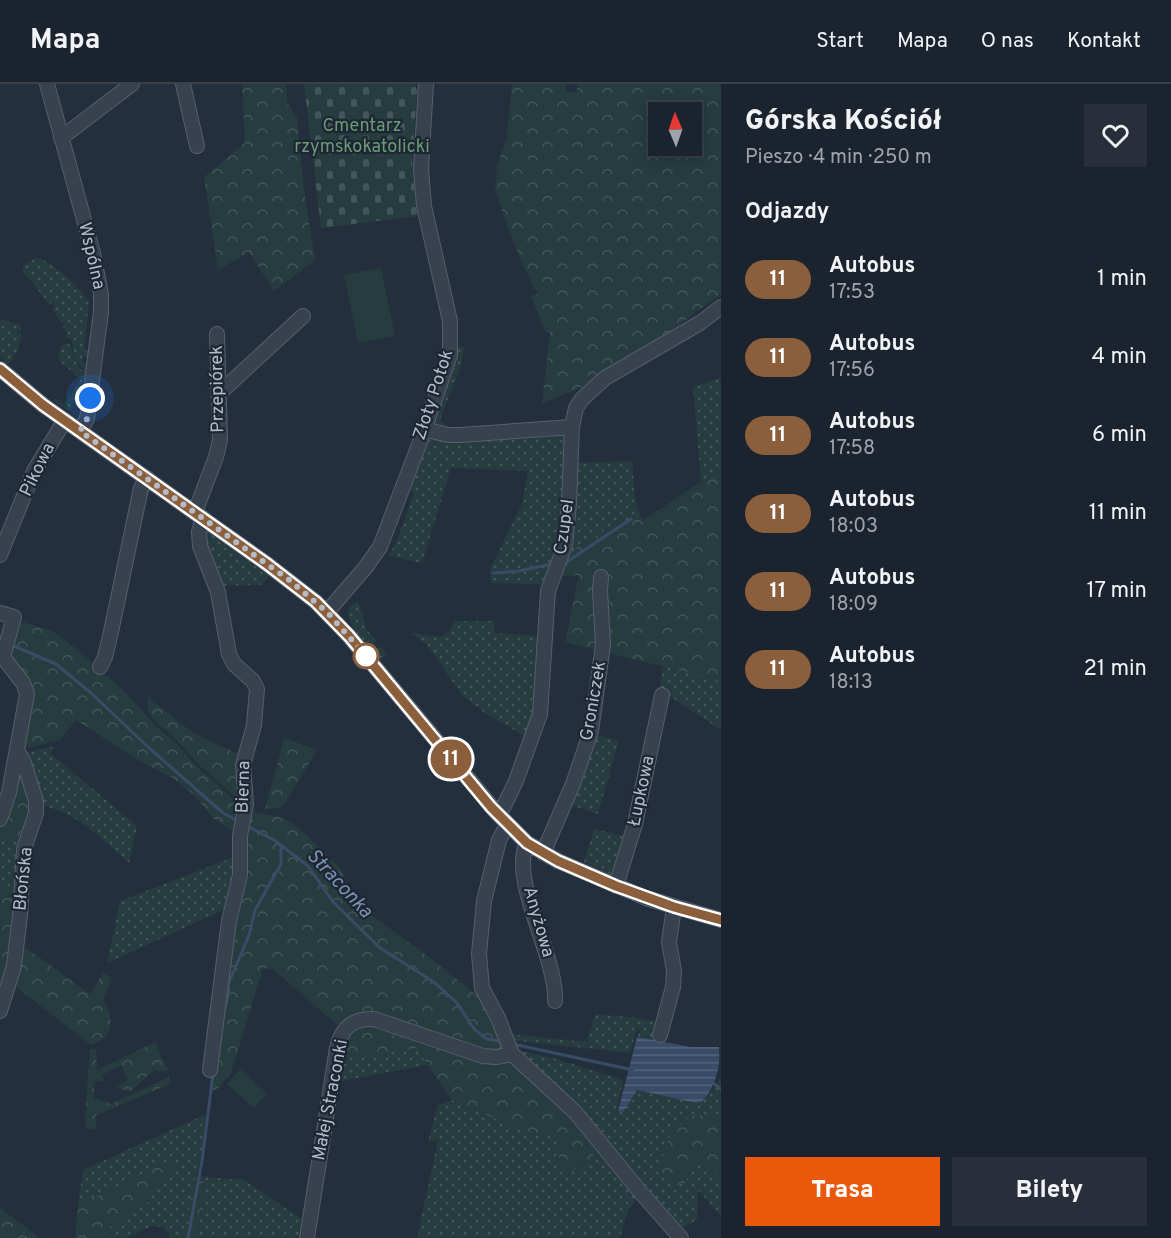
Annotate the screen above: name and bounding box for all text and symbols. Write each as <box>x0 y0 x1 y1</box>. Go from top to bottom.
text: Mapa <box>30 23 100 59</box>
text: Start <box>816 28 864 55</box>
text: Mapa <box>897 28 948 55</box>
text: O nas <box>981 28 1034 55</box>
text: Kontakt <box>1067 28 1141 55</box>
north arrow <box>648 102 702 156</box>
map controls <box>648 102 702 156</box>
text: Górska Kościół <box>745 104 941 140</box>
button: heart <box>1084 104 1147 167</box>
park label: Cmentarz rzymskokatolicki <box>294 115 430 159</box>
text: Pieszo · 4 min · 250 m <box>745 145 932 171</box>
text: Odjazdy <box>745 199 829 226</box>
street label: Wspólna <box>72 220 110 292</box>
text: Autobus <box>829 253 915 280</box>
text: 11 <box>770 266 786 293</box>
text: 1 min <box>1097 266 1147 293</box>
text: 17:53 <box>829 280 875 306</box>
text: Autobus <box>829 331 915 358</box>
text: 11 <box>770 344 786 371</box>
text: 4 min <box>1092 344 1147 371</box>
street label: Przepiórek <box>206 345 230 433</box>
street label: Złoty Potok <box>409 347 459 443</box>
text: 17:56 <box>829 358 875 384</box>
your location <box>75 383 105 413</box>
text: Autobus <box>829 409 915 436</box>
text: 11 <box>770 422 786 449</box>
text: 6 min <box>1092 422 1147 449</box>
text: 17:58 <box>829 436 875 462</box>
street label: Pikowa <box>15 439 61 501</box>
text: Autobus <box>829 487 915 514</box>
street label: Czupel <box>550 498 580 556</box>
text: 11 <box>770 500 786 527</box>
text: 11 min <box>1089 500 1147 527</box>
text: 18:03 <box>829 514 878 540</box>
text: Autobus <box>829 565 915 592</box>
text: 11 <box>770 578 786 605</box>
text: 17 min <box>1087 578 1147 605</box>
text: 18:09 <box>829 592 878 618</box>
unlabelled marker <box>353 643 379 669</box>
text: Autobus <box>829 643 915 670</box>
text: 11 <box>770 656 786 683</box>
text: 21 min <box>1084 656 1147 683</box>
street label: Groniczek <box>576 659 612 743</box>
text: 18:13 <box>829 670 873 696</box>
line badge: 11 <box>424 740 478 778</box>
text: 11 <box>443 746 459 773</box>
street label: Łupkowa <box>623 754 661 828</box>
street label: Bierna <box>232 760 256 814</box>
water label: Straconka <box>300 844 378 925</box>
street label: Błońska <box>9 846 39 912</box>
street label: Anyżowa <box>517 884 559 960</box>
street label: Małej Straconki <box>308 1037 354 1163</box>
button: Trasa <box>745 1157 940 1226</box>
button: Bilety <box>952 1157 1147 1226</box>

